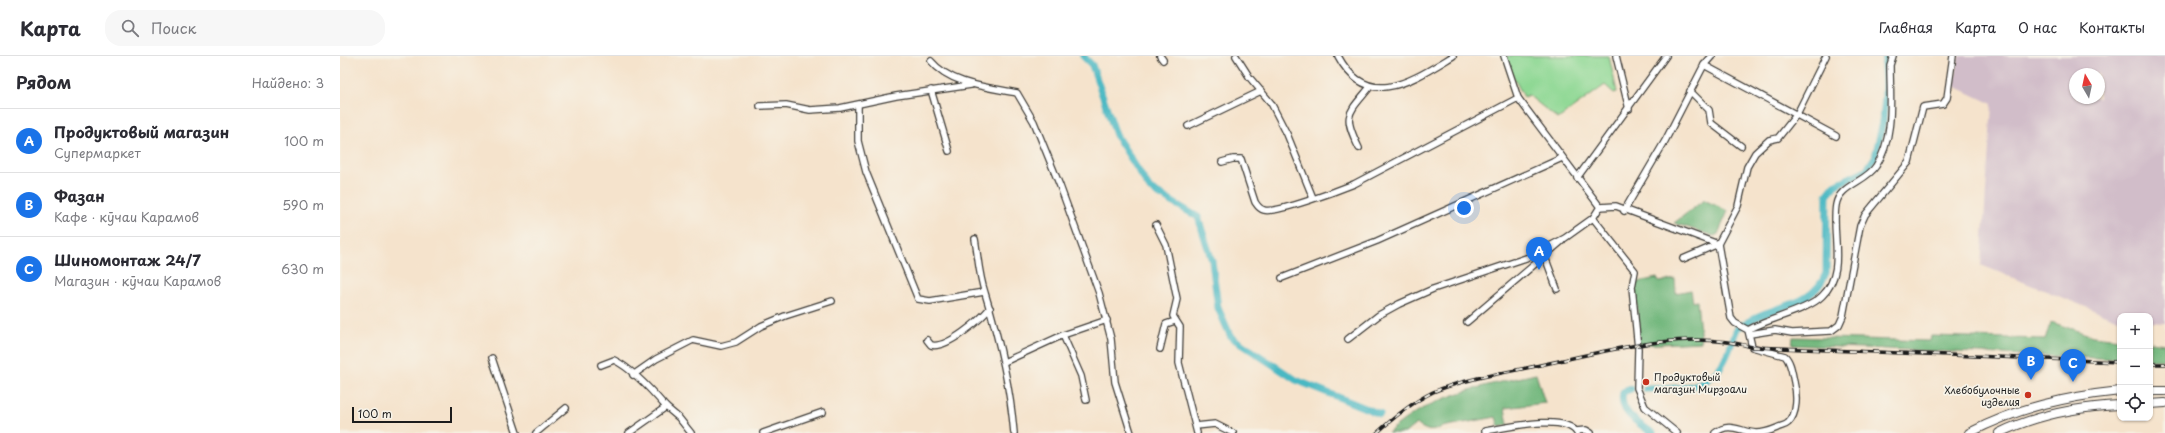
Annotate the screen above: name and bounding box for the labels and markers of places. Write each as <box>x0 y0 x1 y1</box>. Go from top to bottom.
pin: A <box>1526 237 1552 270</box>
pin: B <box>2018 347 2044 380</box>
pin: C <box>2060 349 2086 382</box>
place label: Продуктовый магазин Мирзоали <box>1654 369 1747 396</box>
marker: Продуктовый магазин Мирзоали <box>1641 377 1651 387</box>
place label: Хлебобулочные изделия <box>1945 382 2020 409</box>
marker: Хлебобулочные изделия <box>2023 390 2033 400</box>

